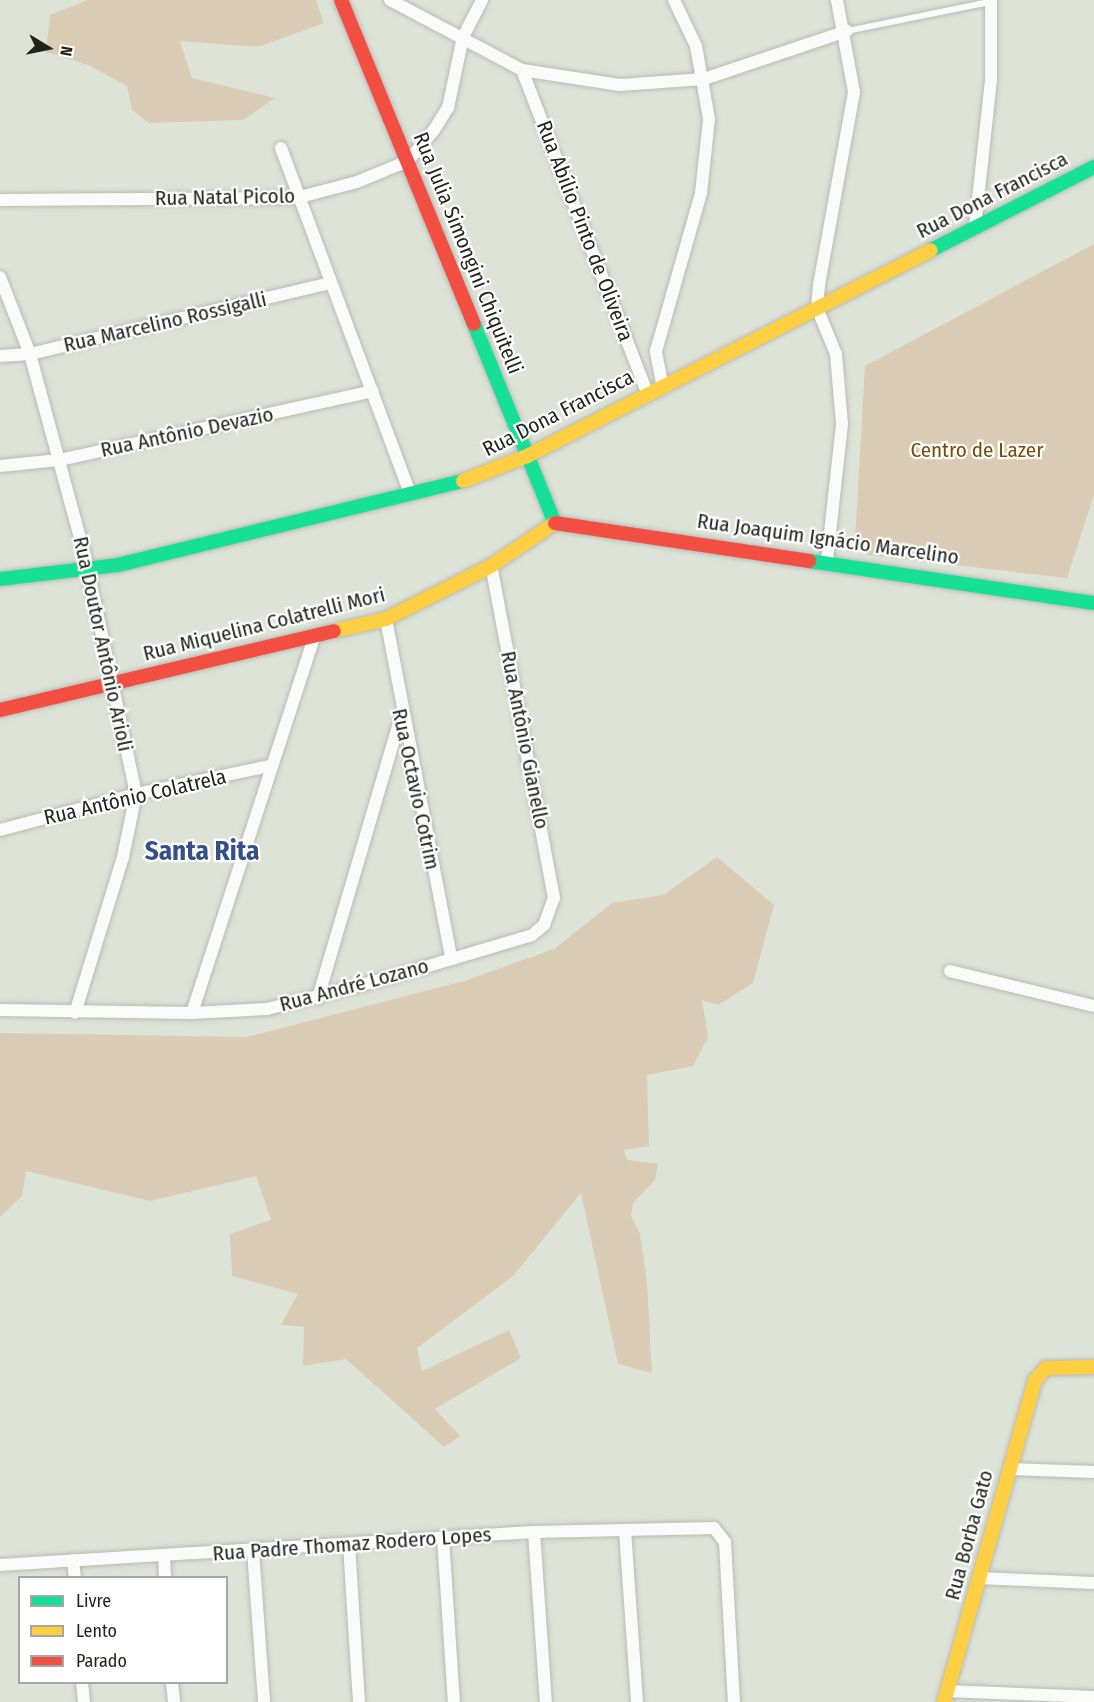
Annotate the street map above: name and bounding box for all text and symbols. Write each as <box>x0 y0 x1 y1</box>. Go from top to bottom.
north arrow <box>18 18 78 78</box>
text: N <box>56 45 76 58</box>
street label: Rua Abílio Pinto de Oliveira <box>531 117 639 345</box>
street label: Rua Julia Simongini Chiquitelli <box>408 128 528 378</box>
street label: Rua Dona Francisca <box>912 146 1072 244</box>
street label: Rua Natal Picolo <box>155 183 295 211</box>
street label: Rua Marcelino Rossigalli <box>61 286 269 358</box>
street label: Rua Dona Francisca <box>478 364 638 462</box>
street label: Rua Antônio Devazio <box>98 401 276 463</box>
park label: Centro de Lazer <box>910 437 1044 463</box>
street label: Rua Joaquim Ignácio Marcelino <box>696 508 960 570</box>
street label: Rua Doutor Antônio Arioli <box>68 534 138 754</box>
street label: Rua Miquelina Colatrelli Mori <box>140 582 388 666</box>
street label: Rua Antônio Gianello <box>495 649 555 831</box>
street label: Rua Octavio Cotrim <box>387 706 445 872</box>
street label: Rua Antônio Colatrela <box>41 764 229 830</box>
district label: Santa Rita <box>145 836 259 868</box>
street label: Rua André Lozano <box>277 953 431 1017</box>
street label: Rua Borba Gato <box>940 1467 998 1603</box>
street label: Rua Padre Thomaz Rodero Lopes <box>212 1522 492 1566</box>
legend <box>18 1576 228 1684</box>
text: Livre <box>76 1590 111 1612</box>
text: Lento <box>76 1620 117 1642</box>
text: Parado <box>76 1650 127 1672</box>

